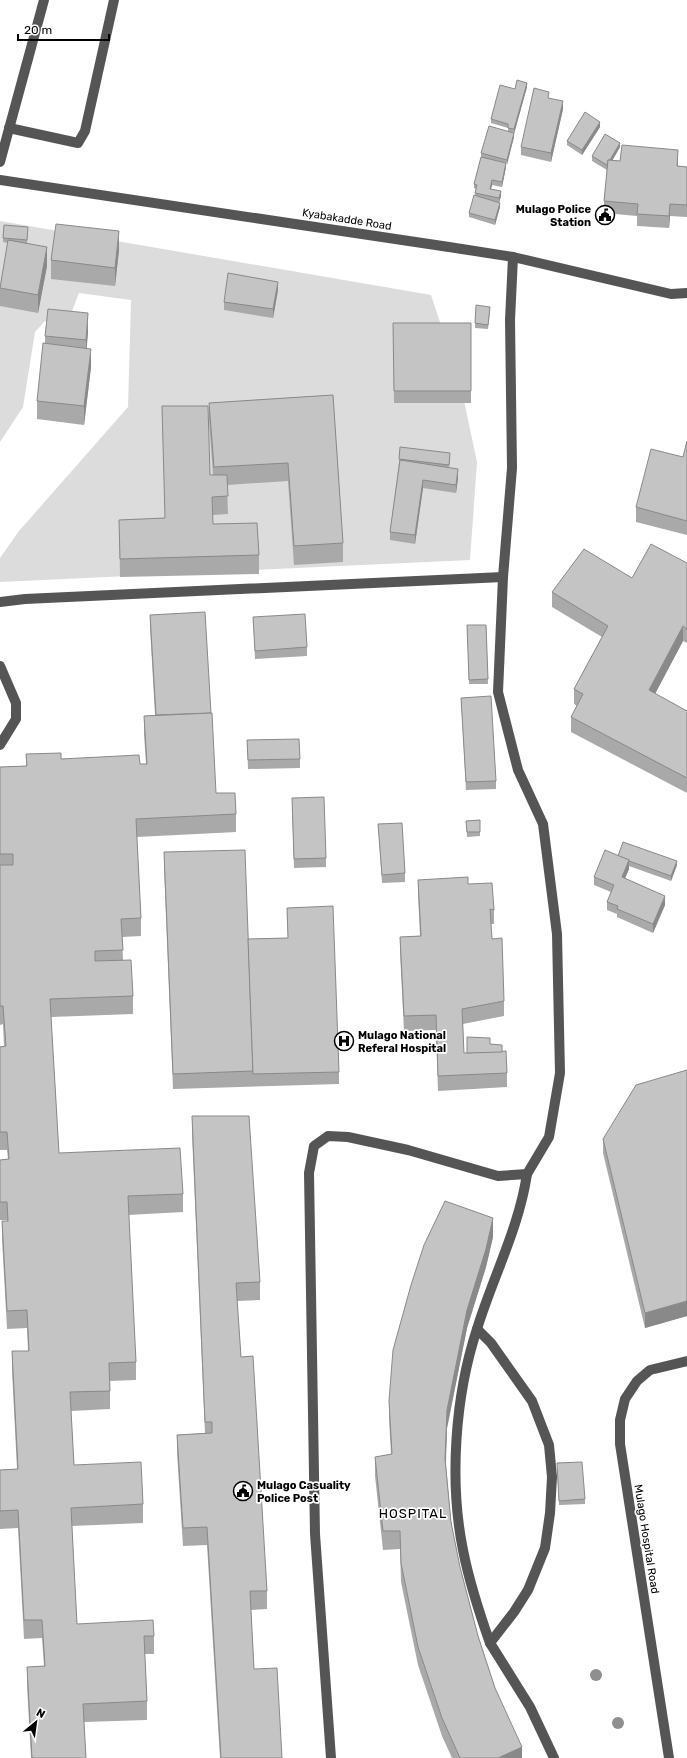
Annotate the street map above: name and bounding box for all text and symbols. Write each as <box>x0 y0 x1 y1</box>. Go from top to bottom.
scale bar <box>18 16 109 42</box>
text: 20 m <box>24 23 52 37</box>
place label: Mulago Police Station <box>516 203 591 229</box>
public building icon: Mulago Police Station <box>594 204 616 226</box>
street label: Kyabakadde Road <box>301 206 393 233</box>
place label: Mulago National Referal Hospital <box>358 1029 446 1055</box>
hospital icon: Mulago National Referal Hospital <box>333 1030 355 1052</box>
place label: Mulago Casuality Police Post <box>257 1479 351 1505</box>
public building icon: Mulago Casuality Police Post <box>232 1480 254 1502</box>
street label: Mulago Hospital Road <box>631 1483 662 1595</box>
district label: HOSPITAL <box>379 1506 447 1521</box>
north arrow <box>16 1702 56 1742</box>
text: N <box>34 1706 47 1721</box>

